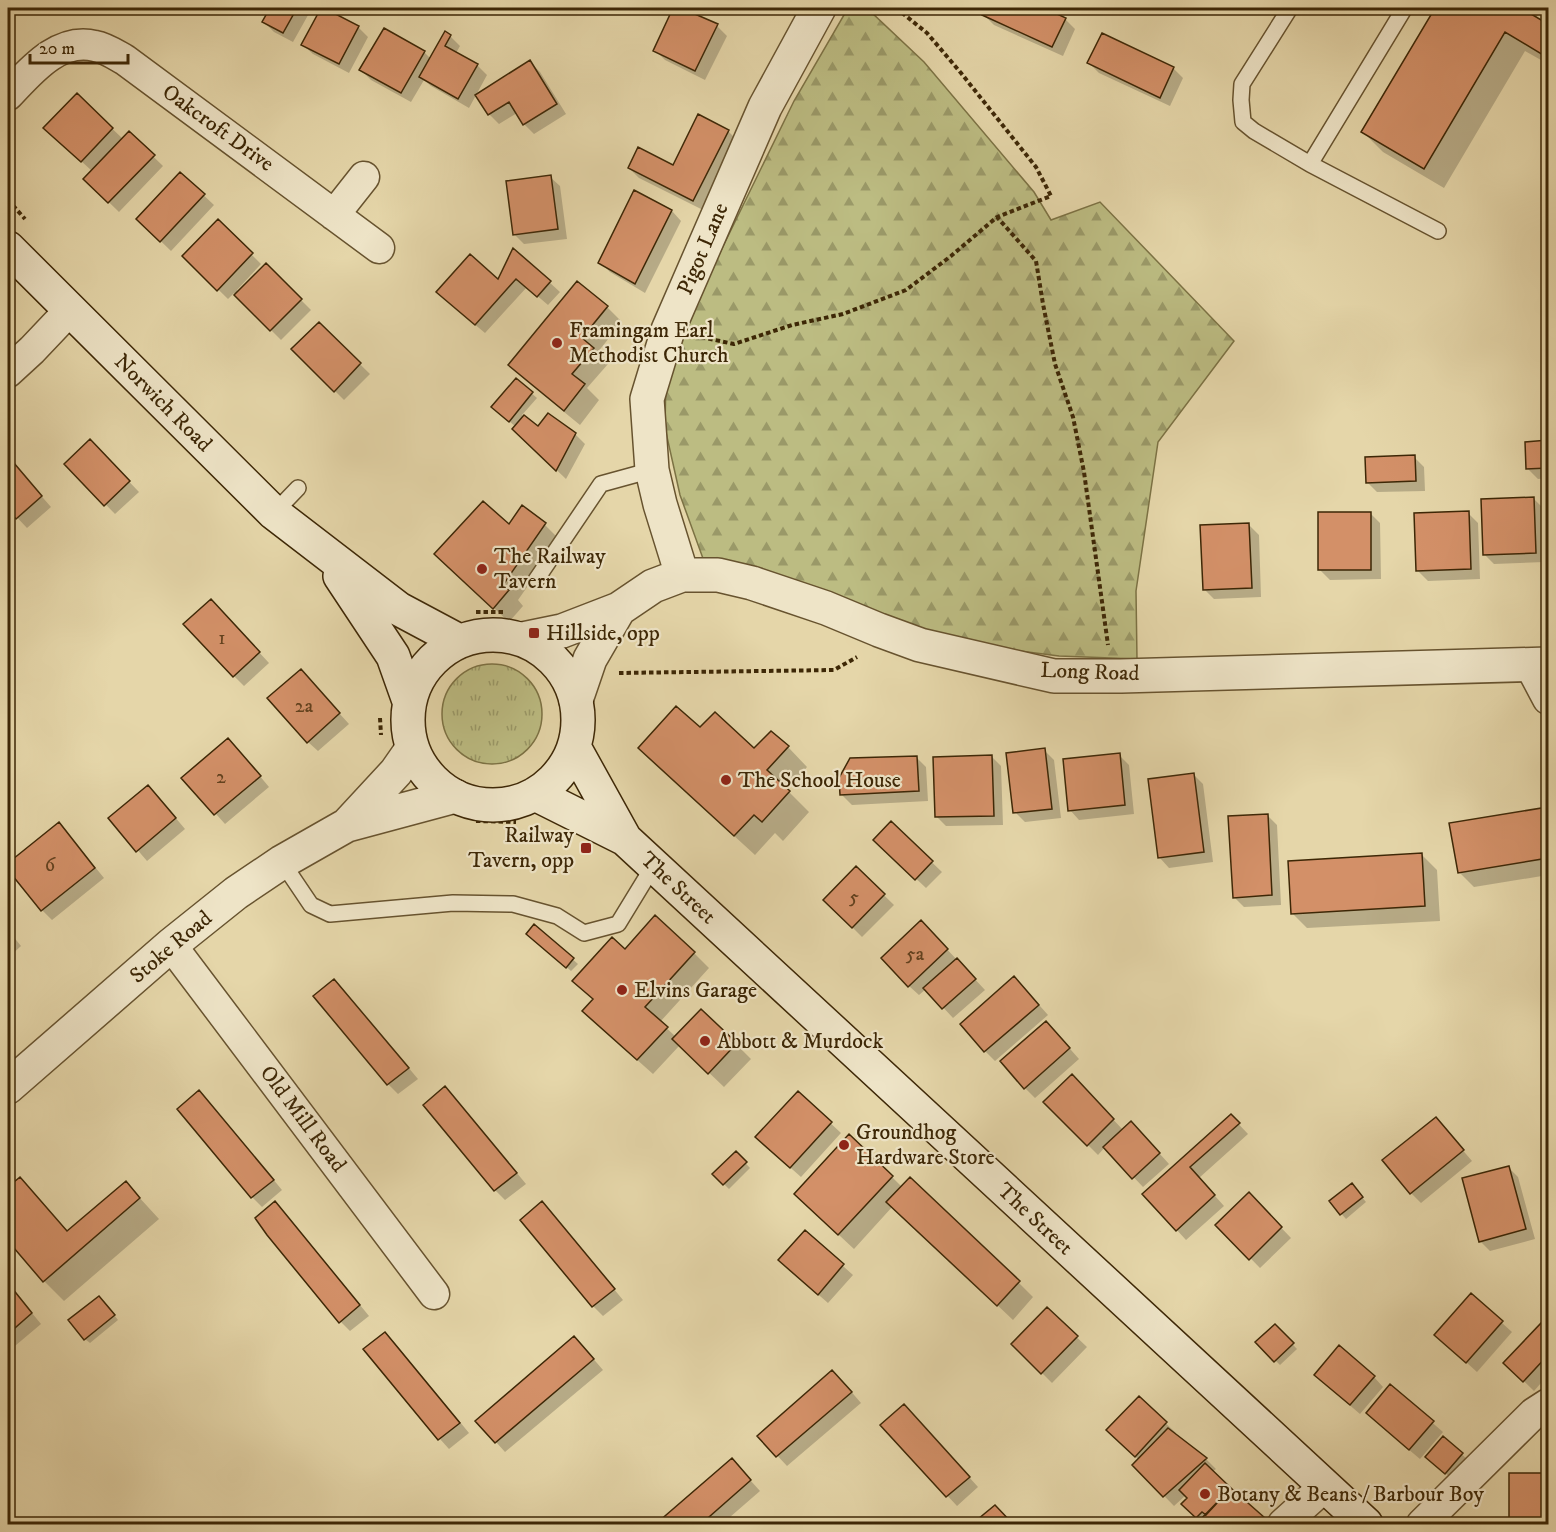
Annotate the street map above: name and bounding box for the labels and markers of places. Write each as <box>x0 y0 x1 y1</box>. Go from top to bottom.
place label: Framingam Earl Methodist Church <box>569 317 729 369</box>
marker: Framingam Earl Methodist Church <box>550 336 564 350</box>
place label: The Railway Tavern <box>494 543 606 595</box>
marker: The Railway Tavern <box>475 562 489 576</box>
place label: Hillside, opp <box>546 620 660 647</box>
marker: Hillside, opp <box>527 626 541 640</box>
place label: The School House <box>738 767 901 794</box>
marker: The School House <box>719 773 733 787</box>
place label: Railway Tavern, opp <box>468 822 575 874</box>
marker: Railway Tavern, opp <box>579 841 593 855</box>
place label: Elvins Garage <box>634 977 757 1004</box>
marker: Elvins Garage <box>615 983 629 997</box>
place label: Abbott & Murdock <box>717 1028 883 1055</box>
marker: Abbott & Murdock <box>698 1034 712 1048</box>
place label: Groundhog Hardware Store <box>856 1119 995 1171</box>
marker: Groundhog Hardware Store <box>837 1138 851 1152</box>
place label: Botany & Beans / Barbour Boy <box>1217 1481 1484 1508</box>
marker: Botany & Beans / Barbour Boy <box>1198 1487 1212 1501</box>

